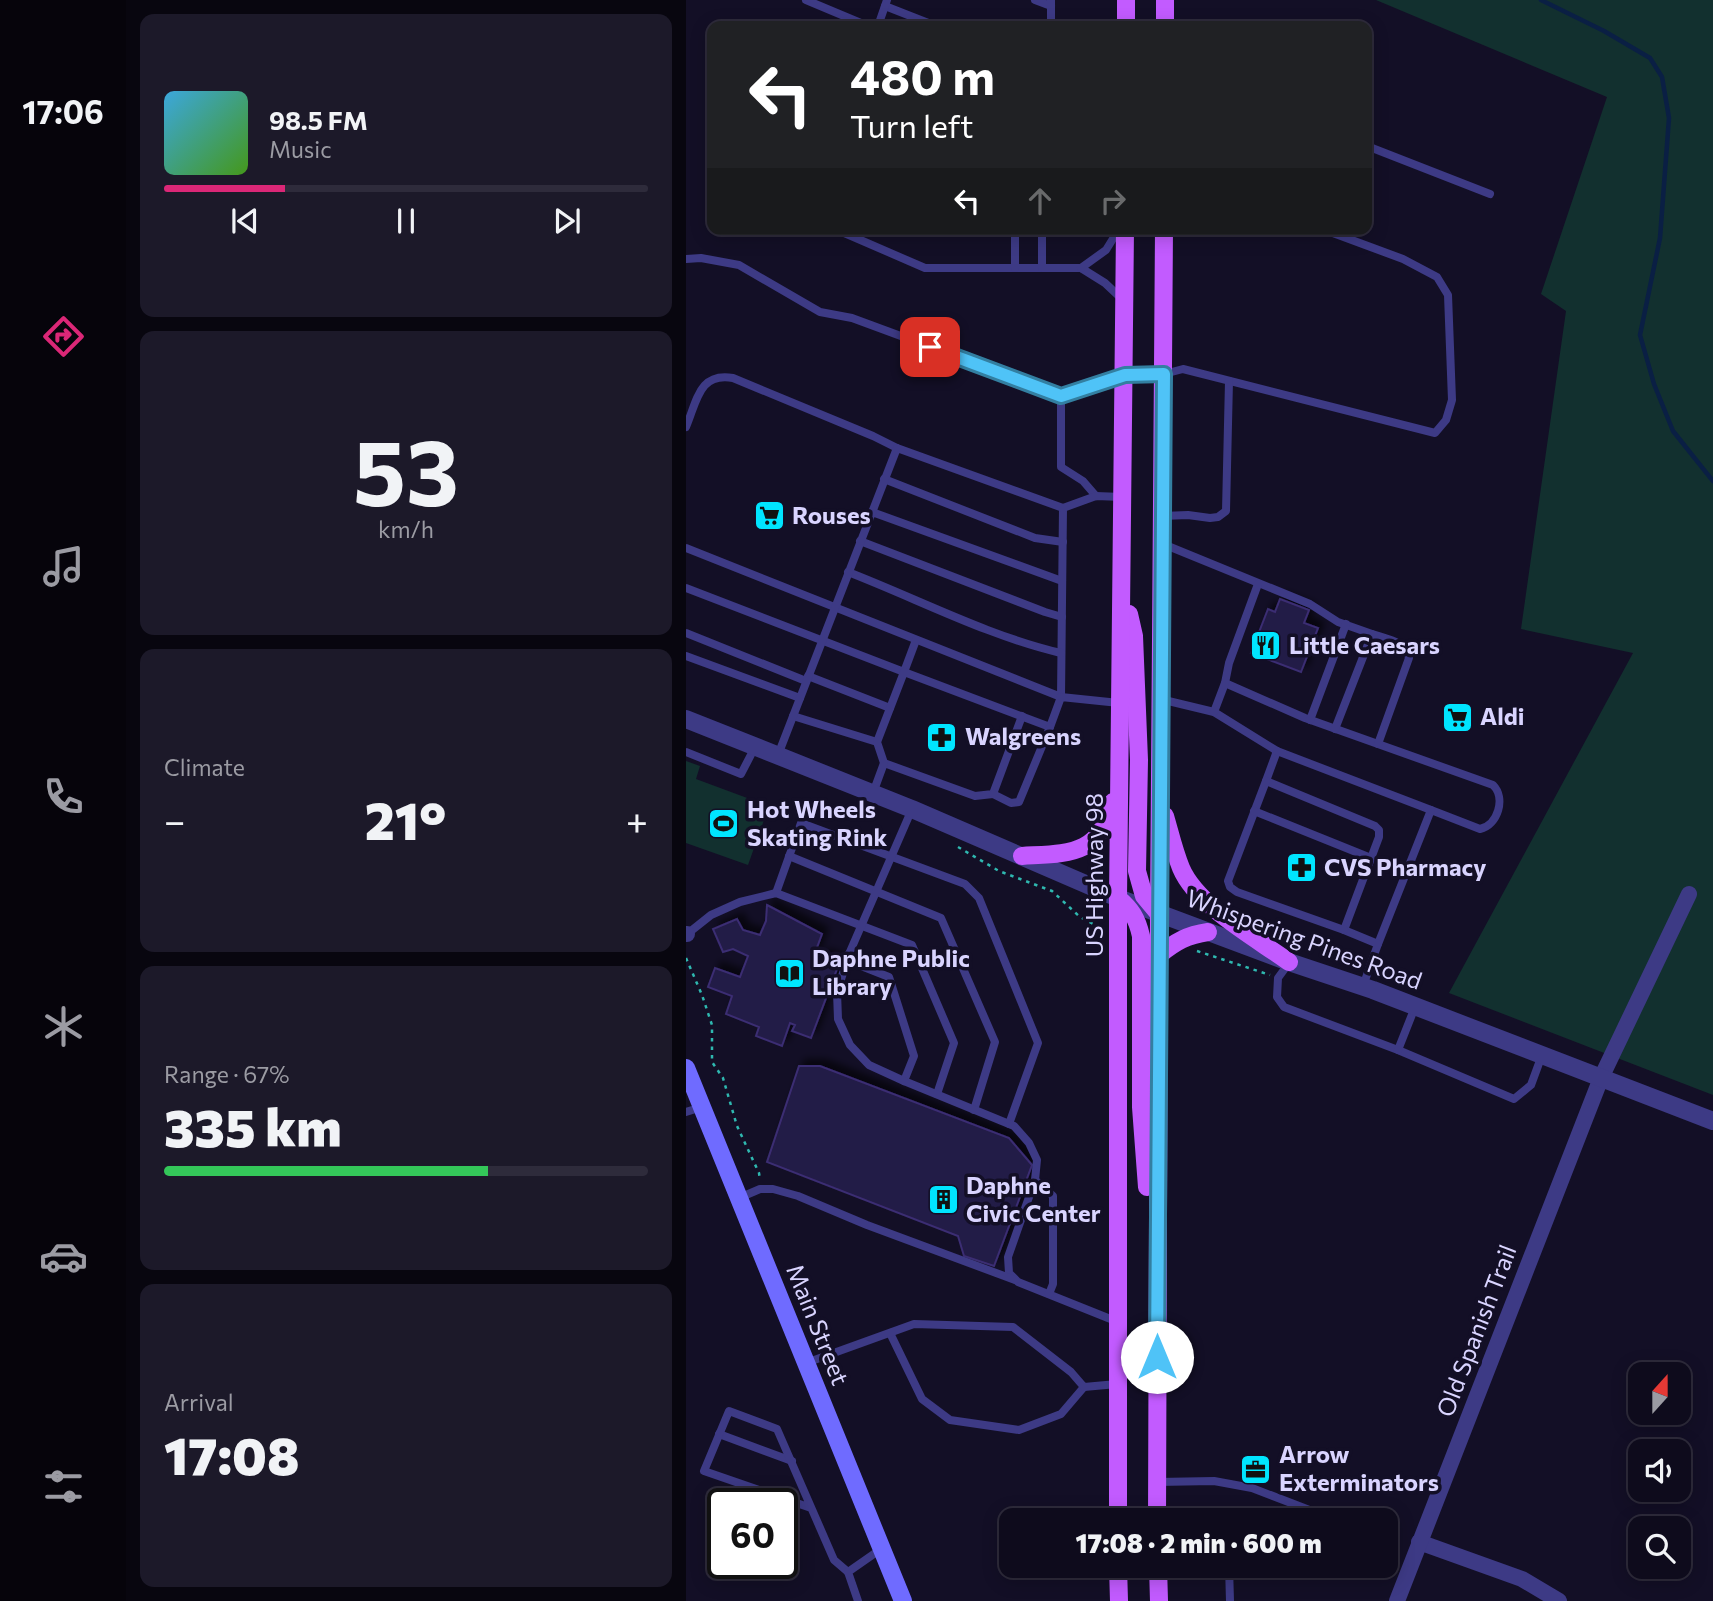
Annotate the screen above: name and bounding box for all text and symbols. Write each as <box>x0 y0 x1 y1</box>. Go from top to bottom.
text: 480 m <box>850 45 995 105</box>
icon: left <box>735 49 826 140</box>
text: 17:06 <box>22 91 104 131</box>
text: 98.5 FM <box>269 104 368 135</box>
text: Turn left <box>850 105 974 145</box>
text: Music <box>269 135 332 163</box>
icon: left <box>948 182 986 220</box>
icon: ahead <box>1021 182 1059 220</box>
icon: right <box>1094 182 1132 220</box>
icon: previous <box>226 202 264 240</box>
icon: pause <box>387 202 425 240</box>
icon: next <box>548 202 586 240</box>
icon: directions <box>39 312 88 361</box>
pin <box>900 317 960 377</box>
icon: arrive <box>911 328 949 366</box>
text: 53 <box>353 413 459 525</box>
supermarket icon: Rouses <box>752 499 786 533</box>
place label: Rouses <box>792 500 871 529</box>
text: km/h <box>378 515 434 543</box>
icon: music <box>39 542 88 591</box>
restaurant icon: Little Caesars <box>1249 629 1283 663</box>
place label: Little Caesars <box>1289 630 1440 659</box>
supermarket icon: Aldi <box>1440 700 1474 734</box>
place label: Aldi <box>1480 701 1525 730</box>
pharmacy icon: Walgreens <box>925 720 959 754</box>
place label: Walgreens <box>965 721 1081 750</box>
text: Climate <box>164 753 245 781</box>
icon: phone <box>39 772 88 821</box>
text: 21° <box>365 787 446 851</box>
street label: US Highway 98 <box>1079 793 1108 957</box>
place label: Hot Wheels Skating Rink <box>747 794 887 851</box>
text: − <box>164 796 186 843</box>
text: + <box>626 796 648 843</box>
sports icon: Hot Wheels Skating Rink <box>707 807 741 841</box>
pharmacy icon: CVS Pharmacy <box>1284 851 1318 885</box>
place label: CVS Pharmacy <box>1324 852 1486 881</box>
street label: Whispering Pines Road <box>1183 882 1426 995</box>
place label: Daphne Public Library <box>812 943 970 1000</box>
library icon: Daphne Public Library <box>772 956 806 990</box>
icon: climate <box>39 1002 88 1051</box>
text: Range · 67% <box>164 1060 289 1088</box>
text: 335 km <box>164 1094 342 1158</box>
place label: Daphne Civic Center <box>966 1170 1101 1227</box>
building icon: Daphne Civic Center <box>926 1183 960 1217</box>
icon: car <box>39 1232 88 1281</box>
street label: Old Spanish Trail <box>1430 1240 1522 1420</box>
street label: Main Street <box>781 1260 856 1389</box>
position arrow <box>1120 1320 1194 1394</box>
north arrow <box>1628 1362 1690 1424</box>
map controls <box>1628 1362 1691 1579</box>
text: Arrival <box>164 1388 234 1416</box>
text: 17:08 <box>164 1422 299 1486</box>
place label: Arrow Exterminators <box>1279 1439 1439 1496</box>
button: sound <box>1628 1439 1691 1502</box>
office icon: Arrow Exterminators <box>1239 1452 1273 1486</box>
icon: filters <box>39 1462 88 1511</box>
speed limit sign: 60 <box>707 1488 798 1579</box>
button: search <box>1628 1516 1691 1579</box>
text: 17:08 · 2 min · 600 m <box>1075 1527 1322 1558</box>

